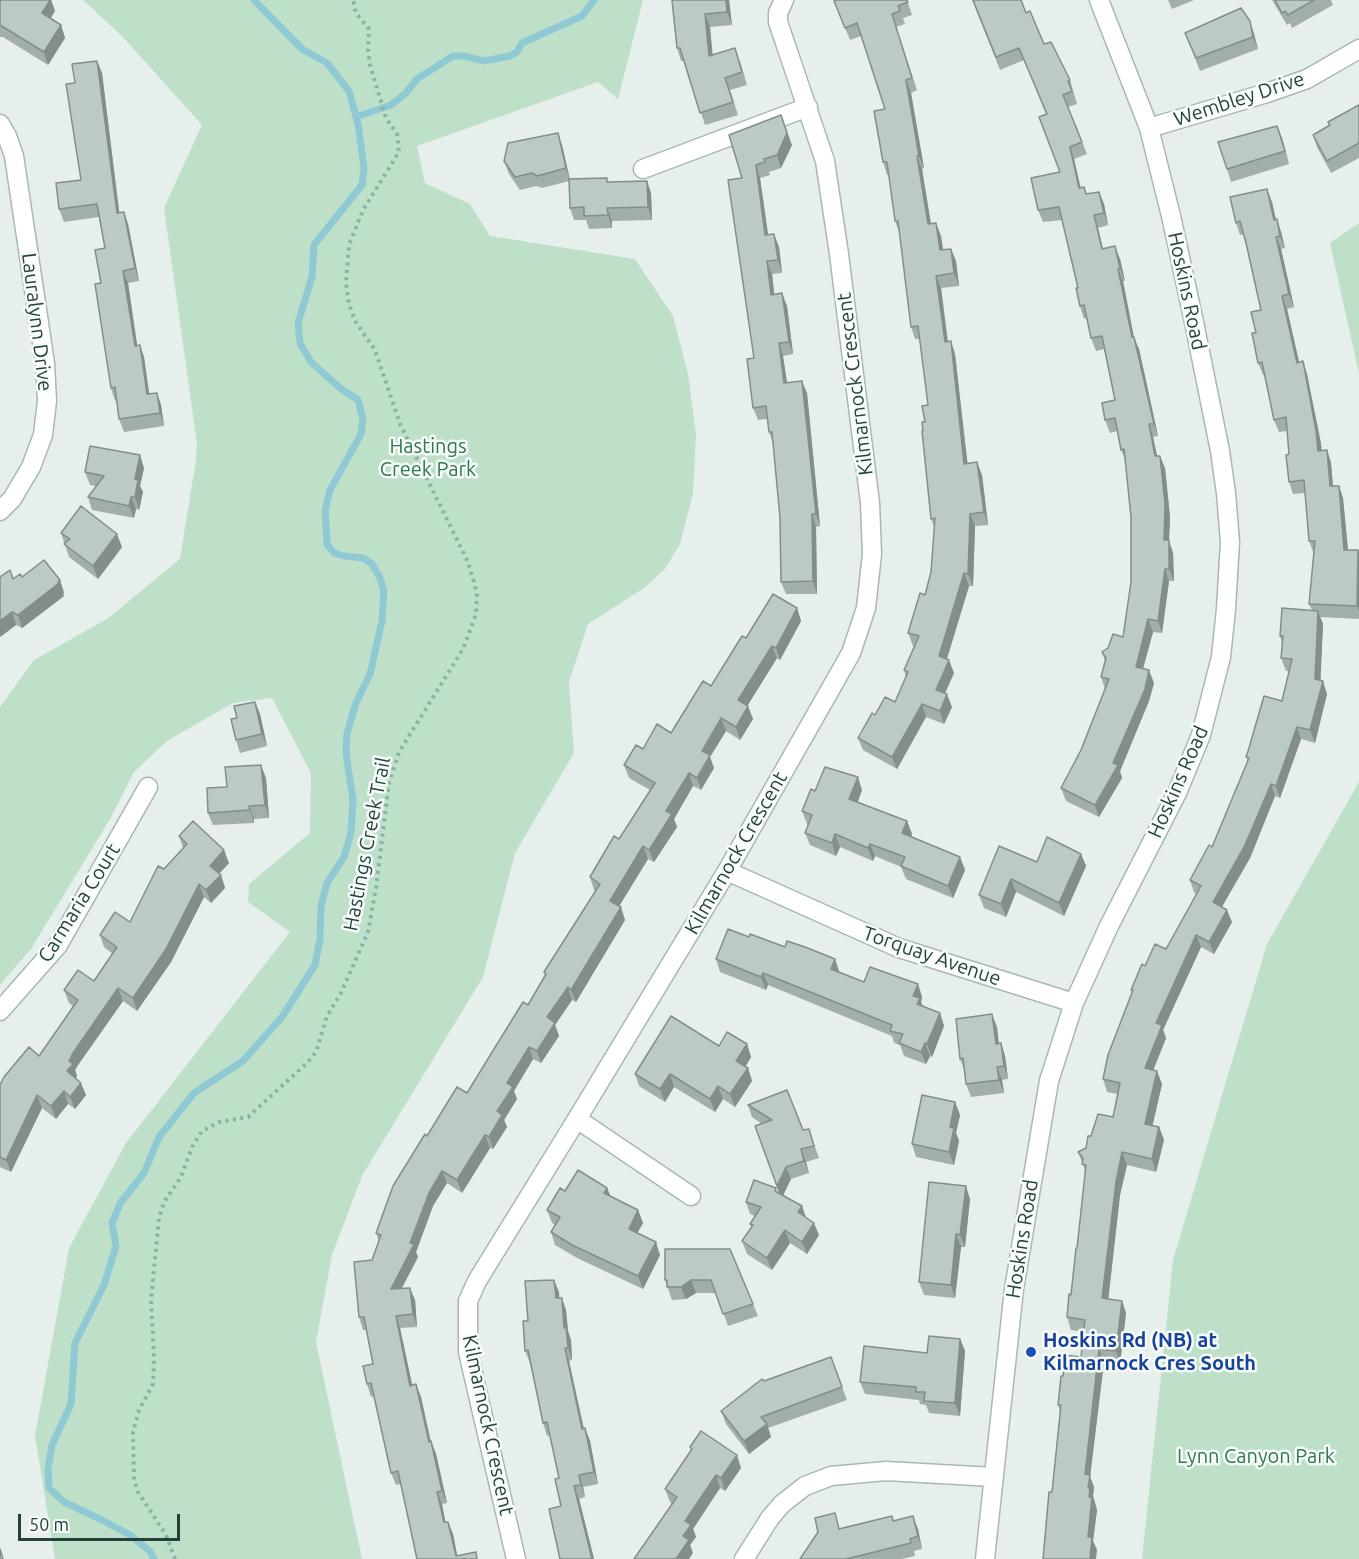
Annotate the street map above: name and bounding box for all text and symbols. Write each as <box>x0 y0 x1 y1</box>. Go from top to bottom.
street label: Wembley Drive <box>1171 67 1307 131</box>
street label: Hoskins Road <box>1163 230 1211 352</box>
street label: Lauralynn Drive <box>17 251 57 393</box>
street label: Kilmarnock Crescent <box>832 291 878 477</box>
park label: Hastings Creek Park <box>380 434 476 481</box>
street label: Hoskins Road <box>1143 722 1213 842</box>
street label: Hastings Creek Trail <box>338 755 396 933</box>
street label: Kilmarnock Crescent <box>680 767 792 939</box>
street label: Carmaria Court <box>33 839 125 967</box>
street label: Torquay Avenue <box>860 921 1004 991</box>
street label: Hoskins Road <box>1001 1178 1043 1300</box>
place label: Hoskins Rd (NB) at Kilmarnock Cres South <box>1043 1328 1256 1375</box>
street label: Kilmarnock Crescent <box>457 1333 519 1517</box>
marker: Hoskins Rd (NB) at Kilmarnock Cres South <box>1024 1345 1038 1359</box>
park label: Lynn Canyon Park <box>1177 1444 1335 1468</box>
scale bar <box>21 1502 183 1540</box>
text: 50 m <box>29 1514 69 1534</box>

